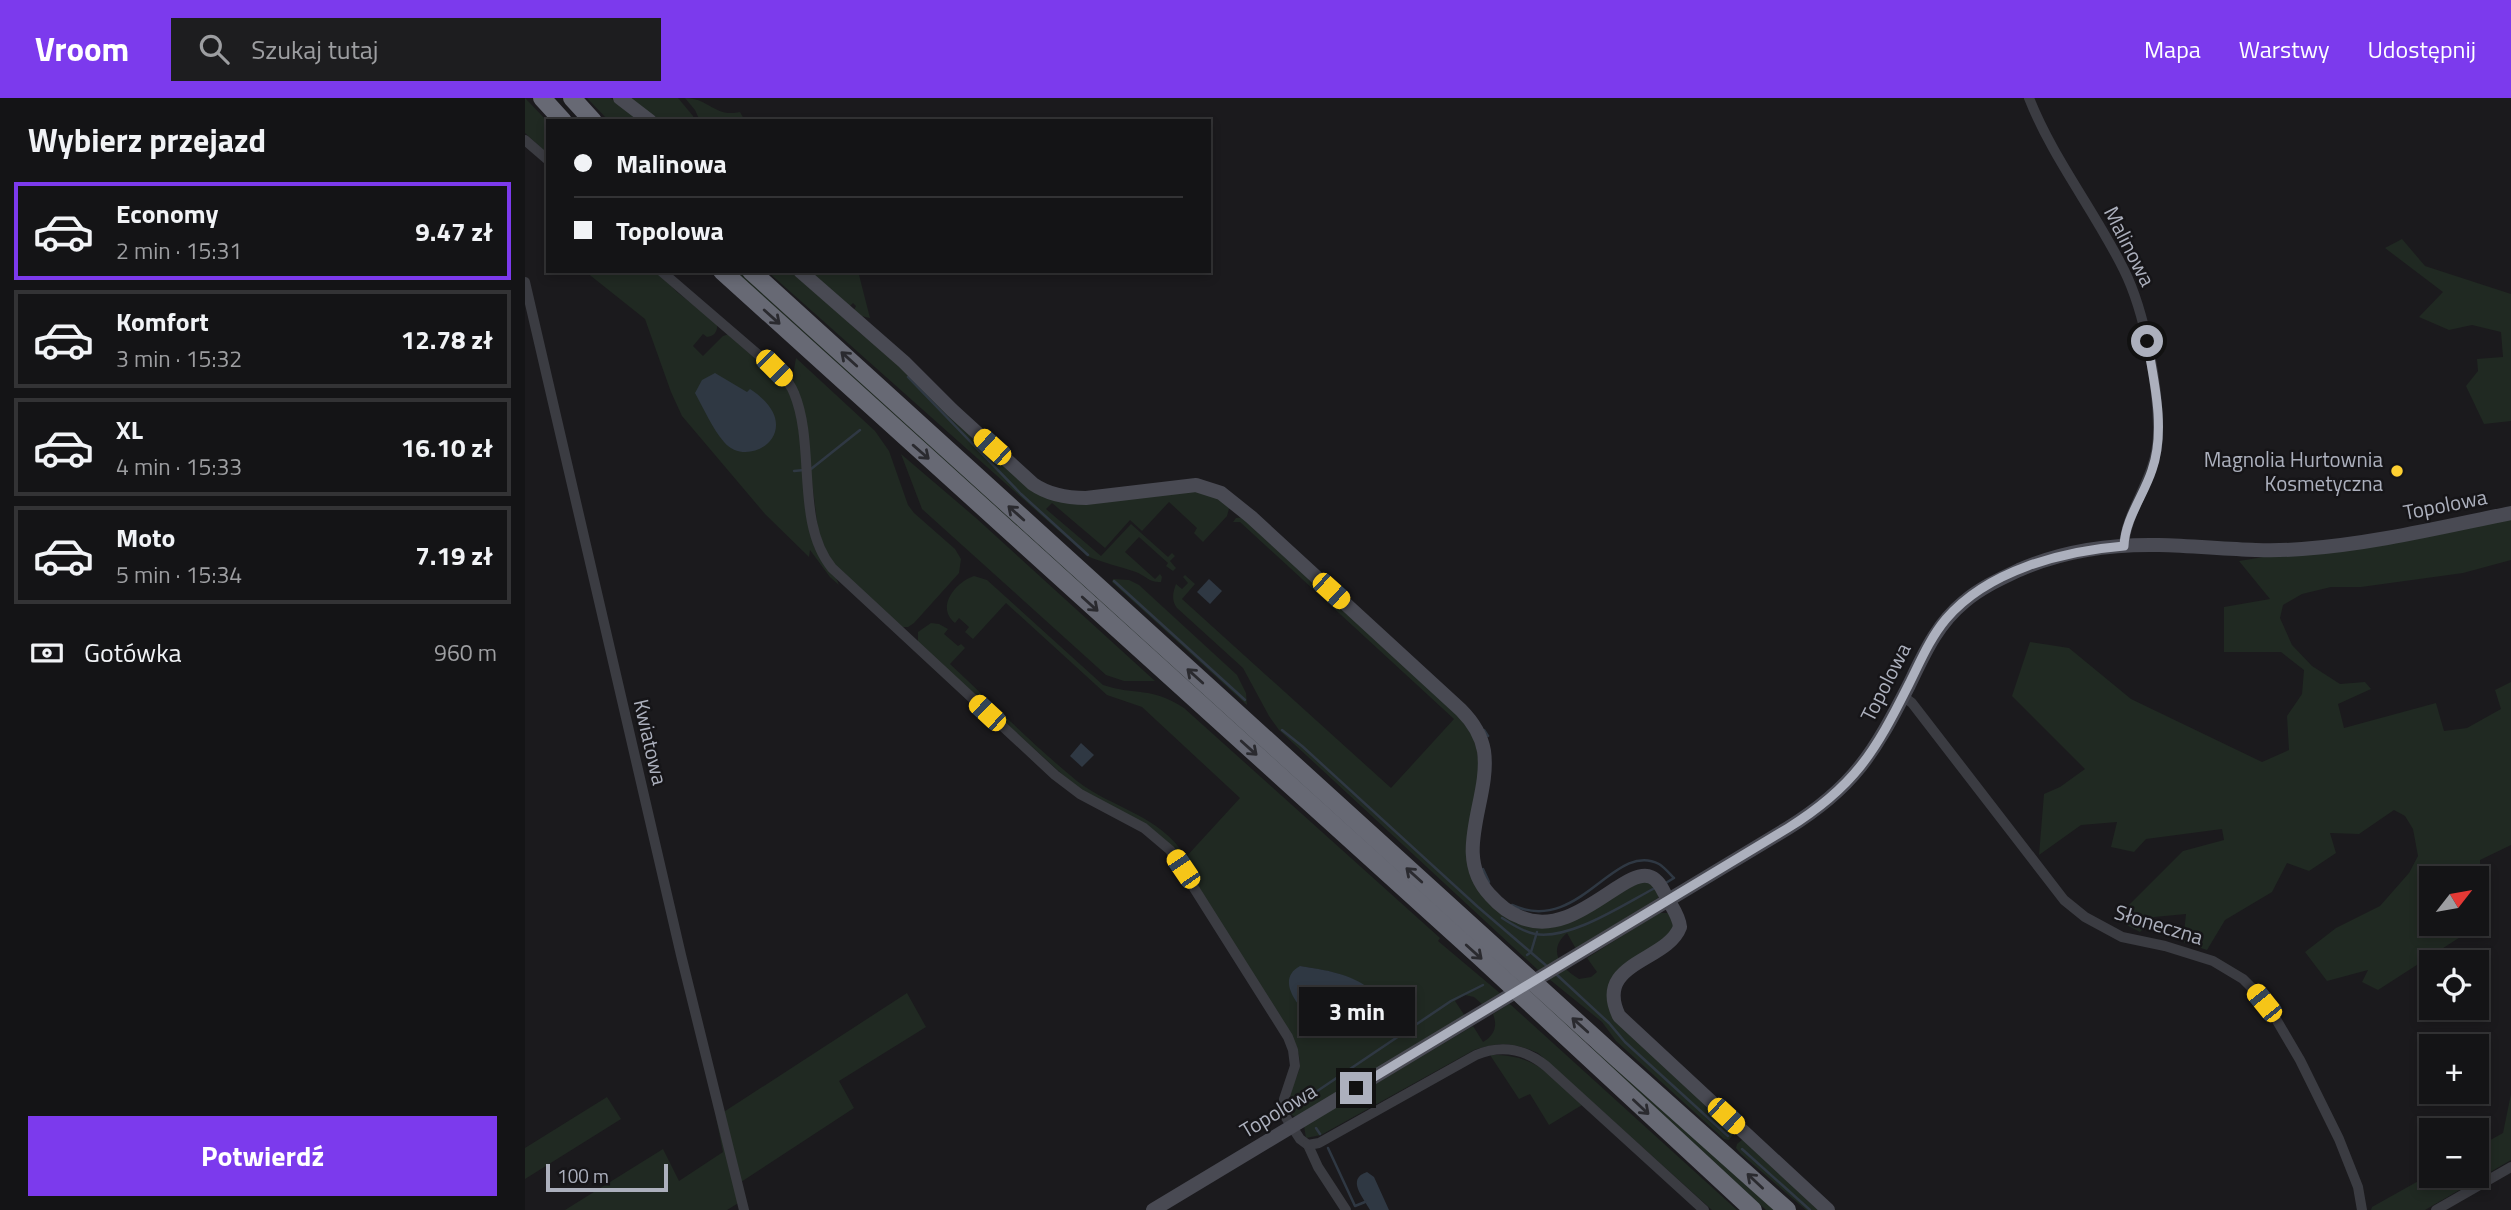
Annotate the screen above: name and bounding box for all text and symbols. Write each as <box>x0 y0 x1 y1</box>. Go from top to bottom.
search box <box>171 18 661 81</box>
text: Vroom <box>35 24 129 74</box>
icon: search <box>195 30 233 68</box>
text: Szukaj tutaj <box>251 30 379 69</box>
text: Mapa <box>2144 31 2201 67</box>
text: Warstwy <box>2239 31 2330 67</box>
text: Udostępnij <box>2368 31 2476 67</box>
text: Wybierz przejazd <box>28 116 266 164</box>
text: Malinowa <box>616 144 727 183</box>
text: Economy <box>116 194 218 233</box>
icon: car <box>32 200 95 263</box>
street label: Malinowa <box>2096 200 2164 292</box>
text: Topolowa <box>616 211 724 250</box>
text: 9.47 zł <box>415 212 493 251</box>
text: 2 min · 15:31 <box>116 233 242 268</box>
text: Komfort <box>116 302 209 341</box>
icon: car <box>32 308 95 371</box>
one-way arrow <box>763 309 781 325</box>
text: 12.78 zł <box>401 320 493 359</box>
route start <box>2131 325 2163 357</box>
text: 3 min · 15:32 <box>116 341 242 376</box>
car <box>752 346 797 390</box>
one-way arrow <box>840 351 858 367</box>
text: XL <box>116 410 143 449</box>
icon: car <box>32 416 95 479</box>
car <box>970 425 1015 469</box>
text: 16.10 zł <box>401 428 493 467</box>
place label: Magnolia Hurtownia Kosmetyczna <box>2204 443 2383 499</box>
one-way arrow <box>911 444 929 460</box>
text: 4 min · 15:33 <box>116 449 242 484</box>
marker: Magnolia Hurtownia Kosmetyczna <box>2389 463 2405 479</box>
street label: Topolowa <box>2400 480 2490 528</box>
one-way arrow <box>1007 506 1025 522</box>
text: Moto <box>116 518 175 557</box>
icon: car <box>32 524 95 587</box>
text: 7.19 zł <box>415 536 493 575</box>
text: 5 min · 15:34 <box>116 557 242 592</box>
car <box>1309 569 1354 613</box>
one-way arrow <box>1081 596 1099 612</box>
text: Gotówka <box>84 633 182 672</box>
icon: cash <box>28 634 66 672</box>
text: 960 m <box>434 635 497 670</box>
street label: Topolowa <box>1852 637 1919 727</box>
one-way arrow <box>1187 668 1205 684</box>
car <box>965 691 1010 735</box>
street label: Kwiatowa <box>626 696 677 789</box>
one-way arrow <box>1240 740 1258 756</box>
car <box>1163 846 1204 892</box>
north arrow <box>2419 866 2489 936</box>
map controls <box>2419 866 2489 1188</box>
one-way arrow <box>1405 867 1423 883</box>
street label: Słoneczna <box>2111 895 2208 953</box>
one-way arrow <box>1465 944 1483 960</box>
button: locate <box>2419 950 2489 1020</box>
car <box>2243 980 2286 1026</box>
callout: 3 min <box>1298 986 1414 1035</box>
text: 3 min <box>1329 994 1385 1029</box>
one-way arrow <box>1572 1017 1589 1034</box>
button: + <box>2419 1034 2489 1104</box>
route end <box>1340 1072 1372 1104</box>
street label: Topolowa <box>1233 1074 1323 1146</box>
car <box>1704 1094 1749 1138</box>
one-way arrow <box>1632 1099 1650 1115</box>
button: Potwierdź <box>28 1116 497 1196</box>
button: − <box>2419 1118 2489 1188</box>
scale bar <box>546 1161 669 1193</box>
text: 100 m <box>557 1161 609 1190</box>
one-way arrow <box>1746 1173 1764 1189</box>

